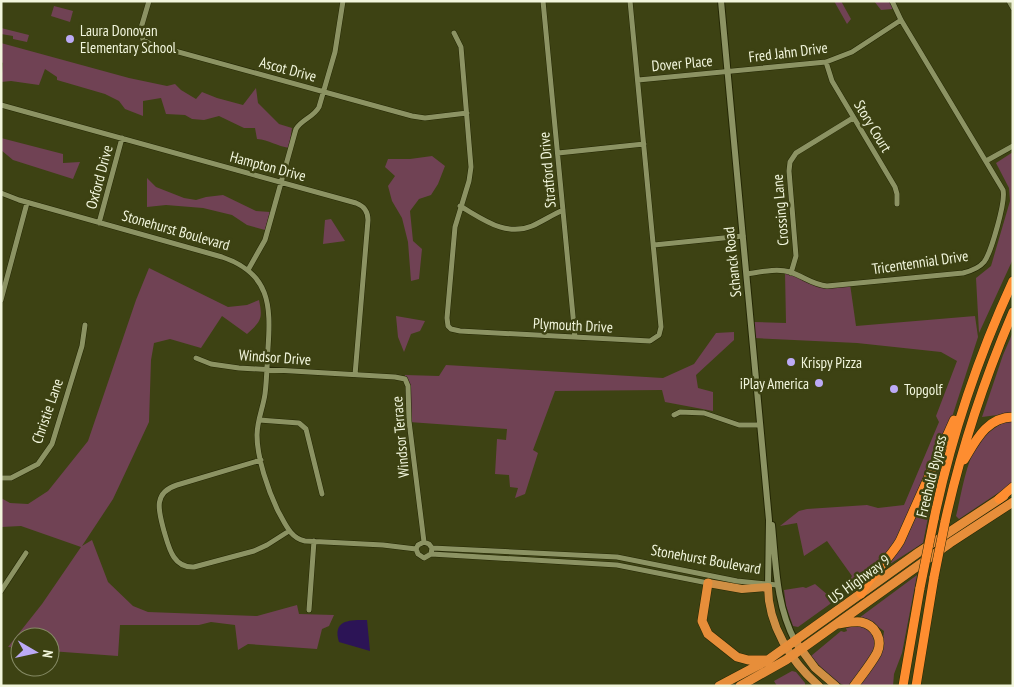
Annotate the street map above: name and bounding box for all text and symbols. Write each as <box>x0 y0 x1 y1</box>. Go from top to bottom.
place label: Laura Donovan Elementary School <box>80 21 177 57</box>
marker: Laura Donovan Elementary School <box>64 33 76 45</box>
street label: Fred Jahn Drive <box>747 38 829 66</box>
street label: Dover Place <box>651 51 713 75</box>
street label: Ascot Drive <box>257 52 319 86</box>
street label: Story Court <box>850 96 896 156</box>
street label: Stratford Drive <box>534 131 560 209</box>
street label: Oxford Drive <box>81 143 117 211</box>
street label: Hampton Drive <box>228 147 308 185</box>
street label: Crossing Lane <box>767 173 793 247</box>
street label: Stonehurst Boulevard <box>120 206 232 254</box>
street label: Schanck Road <box>719 226 745 298</box>
street label: Tricentennial Drive <box>871 246 969 278</box>
street label: Plymouth Drive <box>533 313 613 337</box>
street label: Windsor Drive <box>238 345 312 369</box>
place label: Krispy Pizza <box>801 353 862 372</box>
marker: Krispy Pizza <box>785 356 797 368</box>
place label: iPlay America <box>740 374 809 393</box>
street label: Christie Lane <box>27 376 67 446</box>
marker: iPlay America <box>813 377 825 389</box>
place label: Topgolf <box>904 380 944 399</box>
marker: Topgolf <box>888 383 900 395</box>
street label: Windsor Terrace <box>387 395 413 479</box>
street label: Freehold Bypass <box>912 433 950 519</box>
street label: Stonehurst Boulevard <box>650 540 762 578</box>
street label: US Highway 9 <box>824 550 894 608</box>
north arrow <box>10 627 60 677</box>
text: N <box>38 649 57 659</box>

